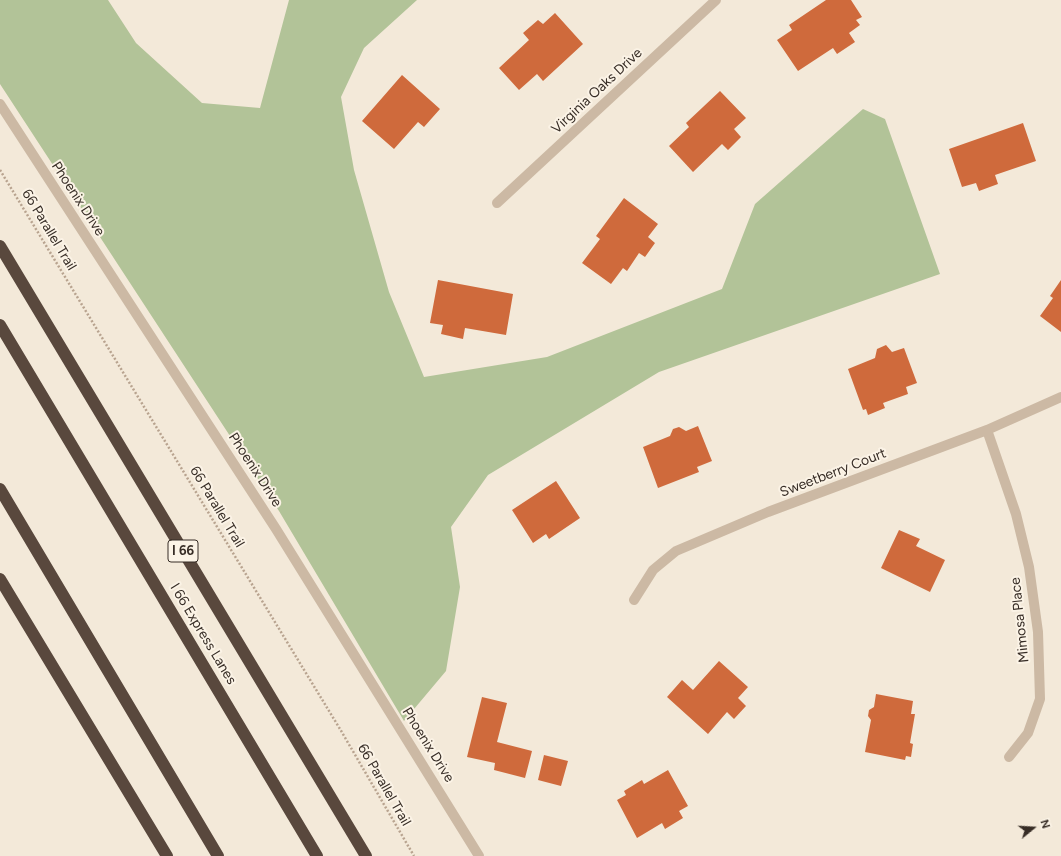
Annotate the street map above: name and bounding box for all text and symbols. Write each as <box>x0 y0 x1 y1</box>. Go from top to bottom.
street label: Virginia Oaks Drive <box>548 45 646 137</box>
street label: Phoenix Drive <box>48 159 108 239</box>
street label: 66 Parallel Trail <box>18 186 80 274</box>
street label: Phoenix Drive <box>225 430 285 510</box>
street label: Sweetberry Court <box>778 445 888 501</box>
street label: 66 Parallel Trail <box>186 463 248 551</box>
road number: I 66 <box>168 540 198 562</box>
street label: Mimosa Place <box>1007 576 1033 664</box>
street label: I 66 Express Lanes <box>166 580 240 688</box>
street label: Phoenix Drive <box>398 704 458 786</box>
street label: 66 Parallel Trail <box>354 741 414 829</box>
north arrow <box>1013 808 1053 848</box>
text: N <box>1037 818 1052 830</box>

